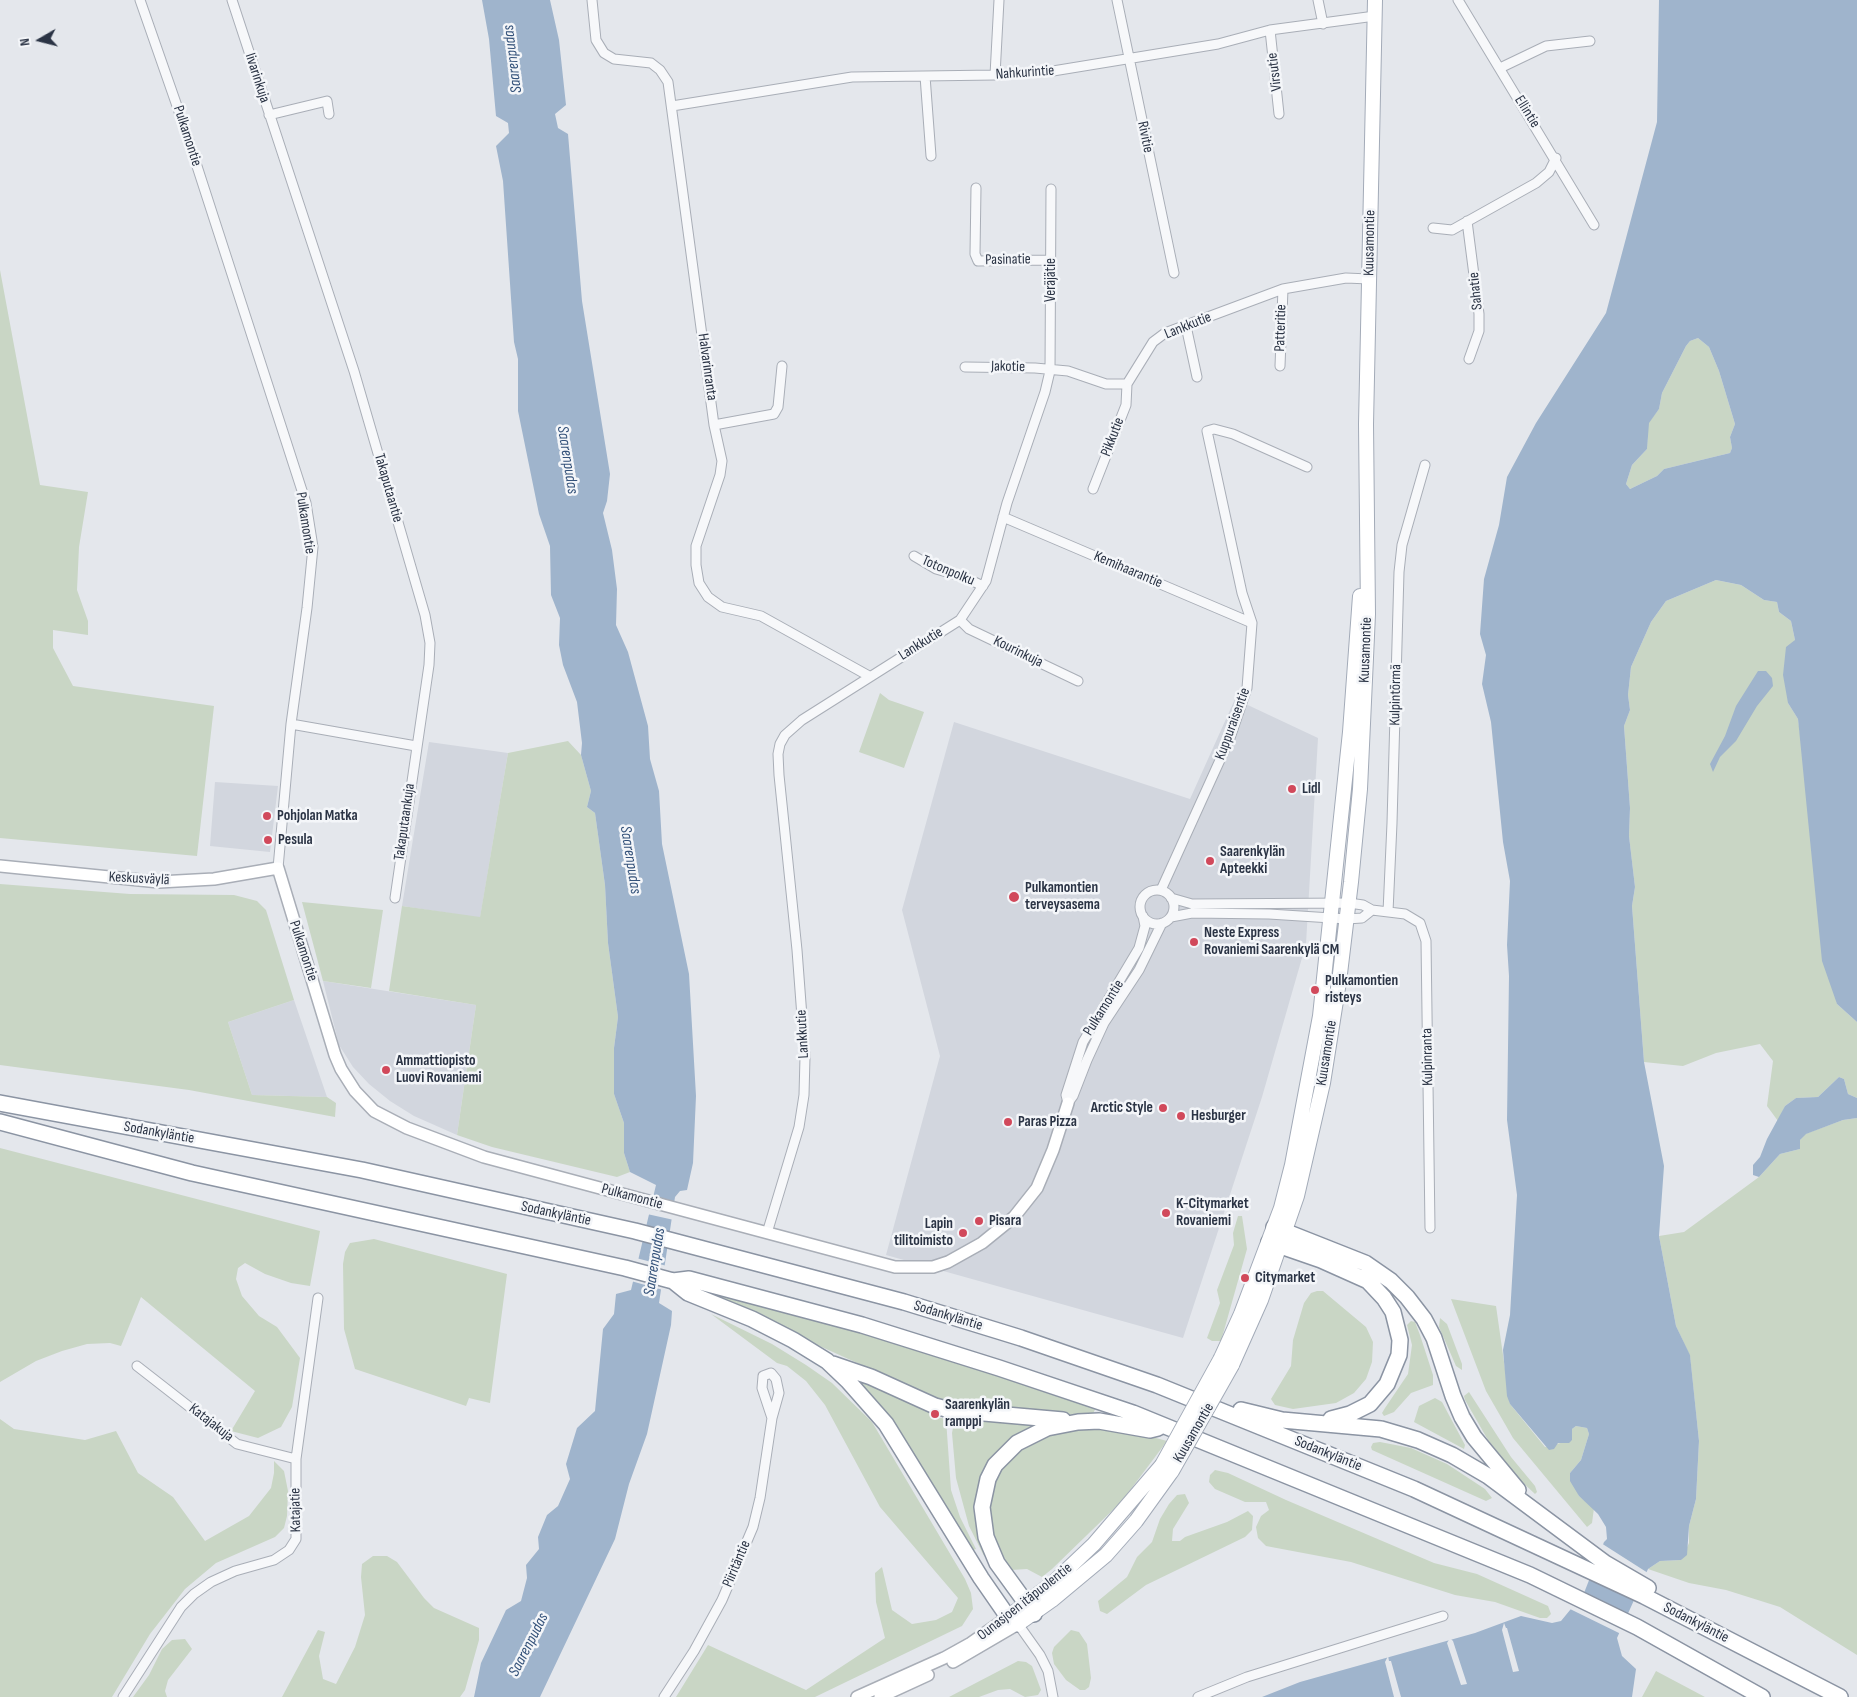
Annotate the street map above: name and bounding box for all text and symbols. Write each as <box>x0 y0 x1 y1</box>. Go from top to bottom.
north arrow <box>15 15 65 65</box>
water label: Saarenpudas <box>499 24 527 94</box>
text: N <box>16 37 34 47</box>
street label: Iivarinkuja <box>241 51 273 105</box>
street label: Virsutie <box>1264 52 1286 92</box>
street label: Nahkurintie <box>995 62 1055 84</box>
street label: Ellintie <box>1510 92 1544 132</box>
street label: Pulkamontie <box>169 103 205 169</box>
street label: Rivitie <box>1133 120 1157 154</box>
street label: Kuusamontie <box>1360 210 1380 276</box>
street label: Pasinatie <box>985 251 1031 269</box>
street label: Veräjätie <box>1042 258 1060 302</box>
street label: Sahatie <box>1465 271 1487 311</box>
street label: Patteritie <box>1271 304 1291 352</box>
street label: Lankkutie <box>1162 309 1214 343</box>
street label: Halvarinranta <box>693 332 721 402</box>
street label: Jakotie <box>991 358 1025 376</box>
street label: Pikkutie <box>1097 415 1129 459</box>
water label: Saarenpudas <box>552 425 582 495</box>
street label: Takaputaantie <box>370 451 406 525</box>
street label: Pulkamontie <box>291 491 319 555</box>
street label: Kemihaarantie <box>1091 548 1165 592</box>
street label: Totonpolku <box>919 552 977 590</box>
street label: Kuusamontie <box>1356 617 1376 683</box>
street label: Lankkutie <box>896 623 946 665</box>
street label: Kourinkuja <box>990 632 1046 672</box>
street label: Kulpintörmä <box>1386 664 1406 726</box>
street label: Kuppuraisentie <box>1212 685 1254 763</box>
place label: Lidl <box>1302 780 1321 798</box>
street label: Takaputaankuja <box>391 782 419 862</box>
marker: Lidl <box>1286 783 1298 795</box>
place label: Pohjolan Matka <box>277 807 358 825</box>
marker: Pohjolan Matka <box>261 810 273 822</box>
water label: Saarenpudas <box>615 825 645 895</box>
place label: Pesula <box>278 831 313 849</box>
marker: Pesula <box>262 834 274 846</box>
place label: Saarenkylän Apteekki <box>1220 843 1285 878</box>
marker: Saarenkylän Apteekki <box>1204 855 1216 867</box>
street label: Keskusväylä <box>108 868 170 890</box>
place label: Pulkamontien terveysasema <box>1025 879 1100 914</box>
marker: Pulkamontien terveysasema <box>1007 890 1021 904</box>
street label: Pulkamontie <box>285 918 321 984</box>
place label: Neste Express Rovaniemi Saarenkylä CM <box>1204 924 1339 959</box>
marker: Neste Express Rovaniemi Saarenkylä CM <box>1188 936 1200 948</box>
place label: Pulkamontien risteys <box>1325 972 1398 1007</box>
street label: Pulkamontie <box>1080 977 1128 1039</box>
marker: Pulkamontien risteys <box>1309 984 1321 996</box>
street label: Lankkutie <box>793 1009 813 1059</box>
street label: Kuusamontie <box>1313 1019 1341 1087</box>
street label: Kulpinranta <box>1418 1028 1438 1086</box>
place label: Ammattiopisto Luovi Rovaniemi <box>396 1052 481 1087</box>
marker: Ammattiopisto Luovi Rovaniemi <box>380 1064 392 1076</box>
place label: Arctic Style <box>1091 1099 1153 1117</box>
marker: Arctic Style <box>1157 1102 1169 1114</box>
place label: Hesburger <box>1191 1107 1246 1125</box>
marker: Hesburger <box>1175 1110 1187 1122</box>
place label: Paras Pizza <box>1018 1113 1077 1131</box>
marker: Paras Pizza <box>1002 1116 1014 1128</box>
street label: Sodankyläntie <box>122 1118 196 1148</box>
street label: Pulkamontie <box>599 1180 665 1214</box>
place label: K-Citymarket Rovaniemi <box>1176 1195 1249 1230</box>
street label: Sodankyläntie <box>519 1198 593 1230</box>
marker: K-Citymarket Rovaniemi <box>1160 1207 1172 1219</box>
place label: Pisara <box>989 1212 1021 1230</box>
place label: Lapin tilitoimisto <box>894 1215 953 1250</box>
marker: Pisara <box>973 1215 985 1227</box>
water label: Saarenpudas <box>640 1227 670 1297</box>
marker: Lapin tilitoimisto <box>957 1227 969 1239</box>
place label: Citymarket <box>1255 1269 1315 1287</box>
marker: Citymarket <box>1239 1272 1251 1284</box>
street label: Sodankyläntie <box>911 1297 985 1335</box>
place label: Saarenkylän ramppi <box>945 1396 1010 1431</box>
street label: Katajakuja <box>185 1400 237 1446</box>
street label: Kuusamontie <box>1170 1400 1218 1466</box>
marker: Saarenkylän ramppi <box>929 1408 941 1420</box>
street label: Sodankyläntie <box>1292 1432 1364 1476</box>
street label: Katajatie <box>287 1488 305 1532</box>
street label: Piiritäntie <box>719 1538 755 1590</box>
street label: Ounasjoen itäpuolentie <box>974 1559 1076 1645</box>
street label: Sodankyläntie <box>1660 1599 1732 1647</box>
water label: Saarenpudas <box>505 1610 553 1680</box>

